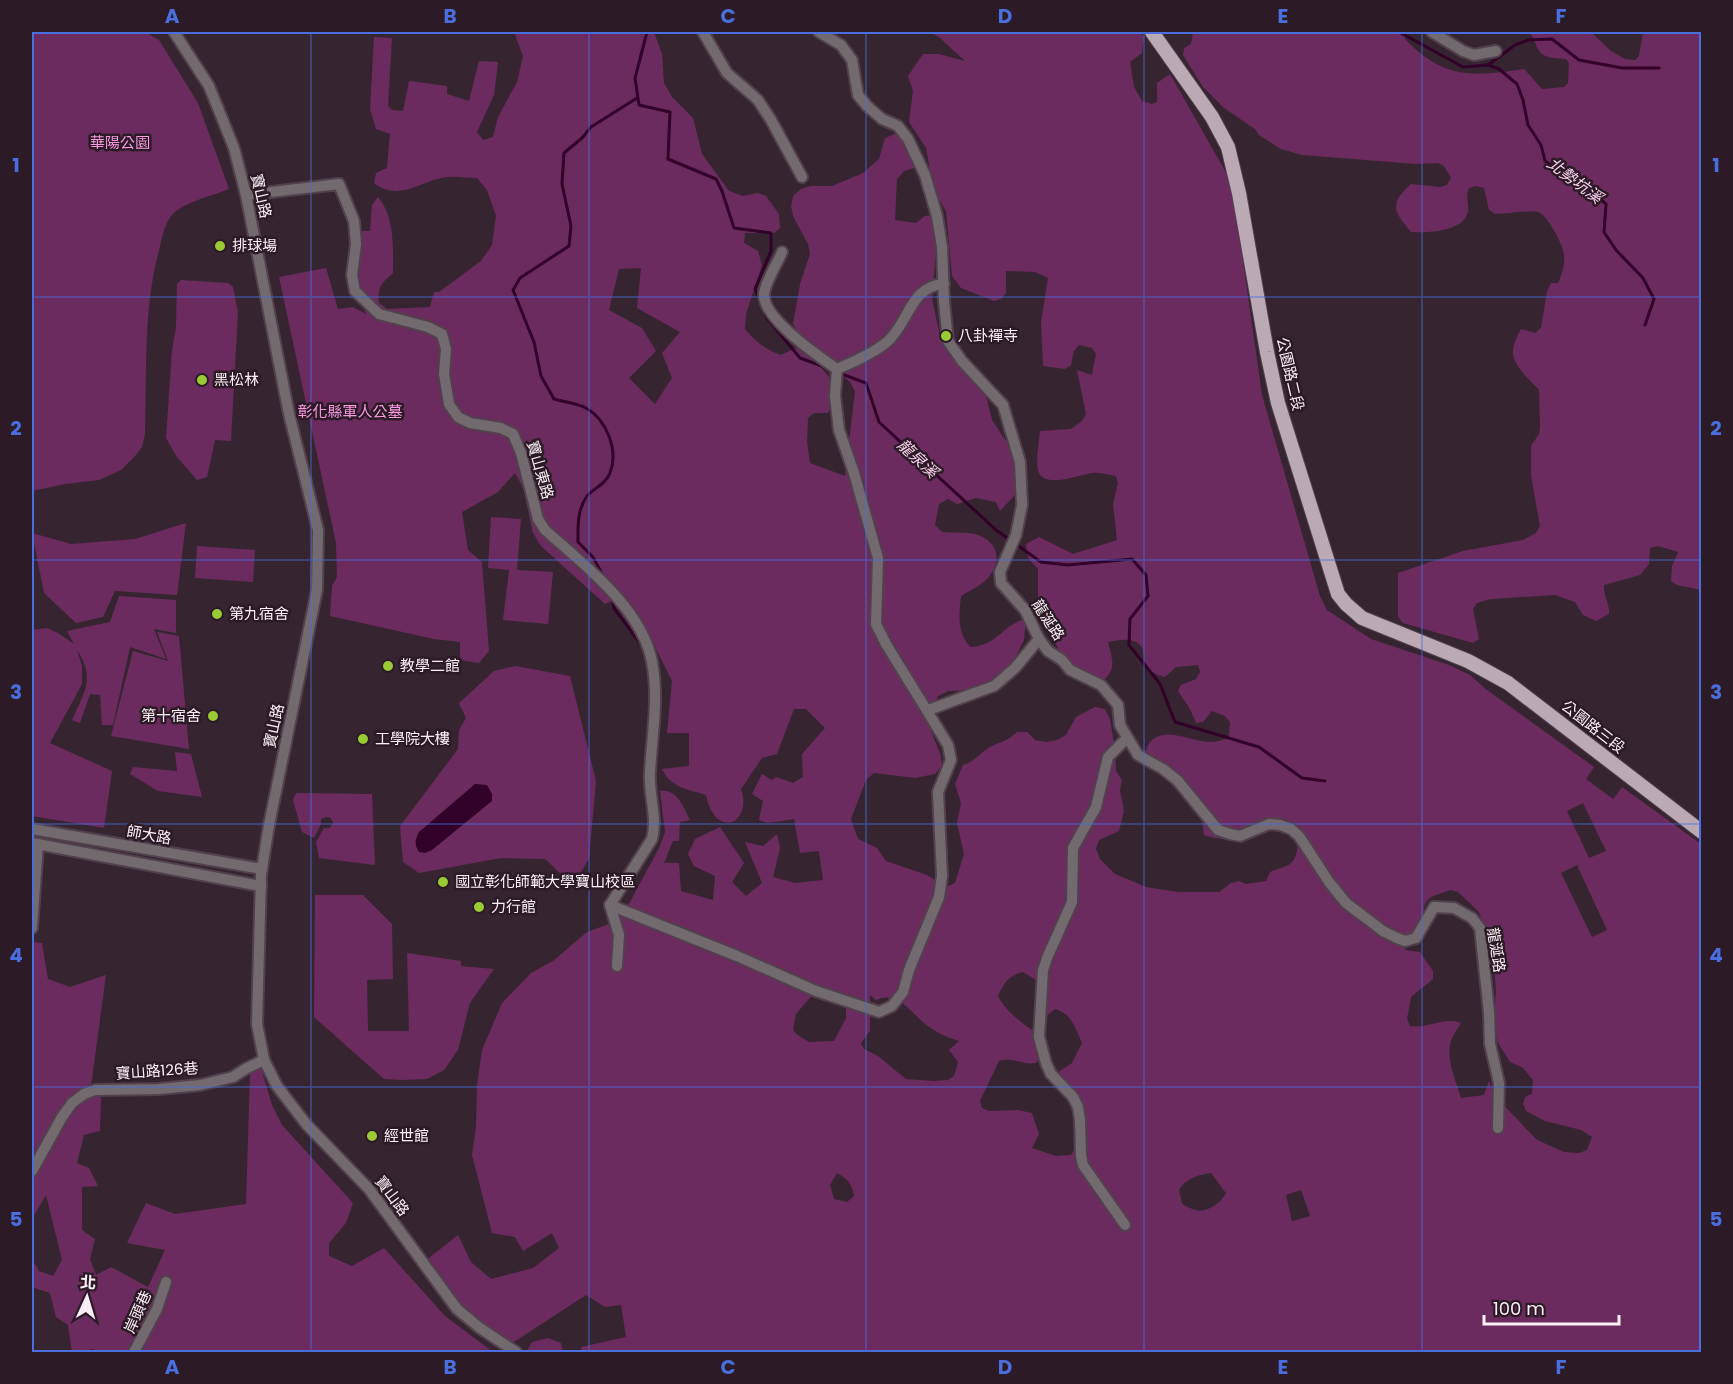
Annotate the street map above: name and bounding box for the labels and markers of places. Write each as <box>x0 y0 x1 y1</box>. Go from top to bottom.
place label: 排球場 <box>232 235 277 256</box>
marker: 排球場 <box>213 239 227 253</box>
place label: 八卦禪寺 <box>958 325 1018 346</box>
marker: 八卦禪寺 <box>939 329 953 343</box>
place label: 黑松林 <box>214 369 259 390</box>
marker: 黑松林 <box>195 373 209 387</box>
place label: 第九宿舍 <box>229 603 289 624</box>
marker: 第九宿舍 <box>210 607 224 621</box>
place label: 教學二館 <box>400 655 460 676</box>
marker: 教學二館 <box>381 659 395 673</box>
place label: 第十宿舍 <box>141 705 201 726</box>
marker: 第十宿舍 <box>206 709 220 723</box>
place label: 工學院大樓 <box>375 728 450 749</box>
marker: 工學院大樓 <box>356 732 370 746</box>
place label: 國立彰化師範大學寶山校區 <box>455 871 635 892</box>
marker: 國立彰化師範大學寶山校區 <box>436 875 450 889</box>
place label: 力行館 <box>491 896 536 917</box>
marker: 力行館 <box>472 900 486 914</box>
place label: 經世館 <box>384 1125 429 1146</box>
marker: 經世館 <box>365 1129 379 1143</box>

